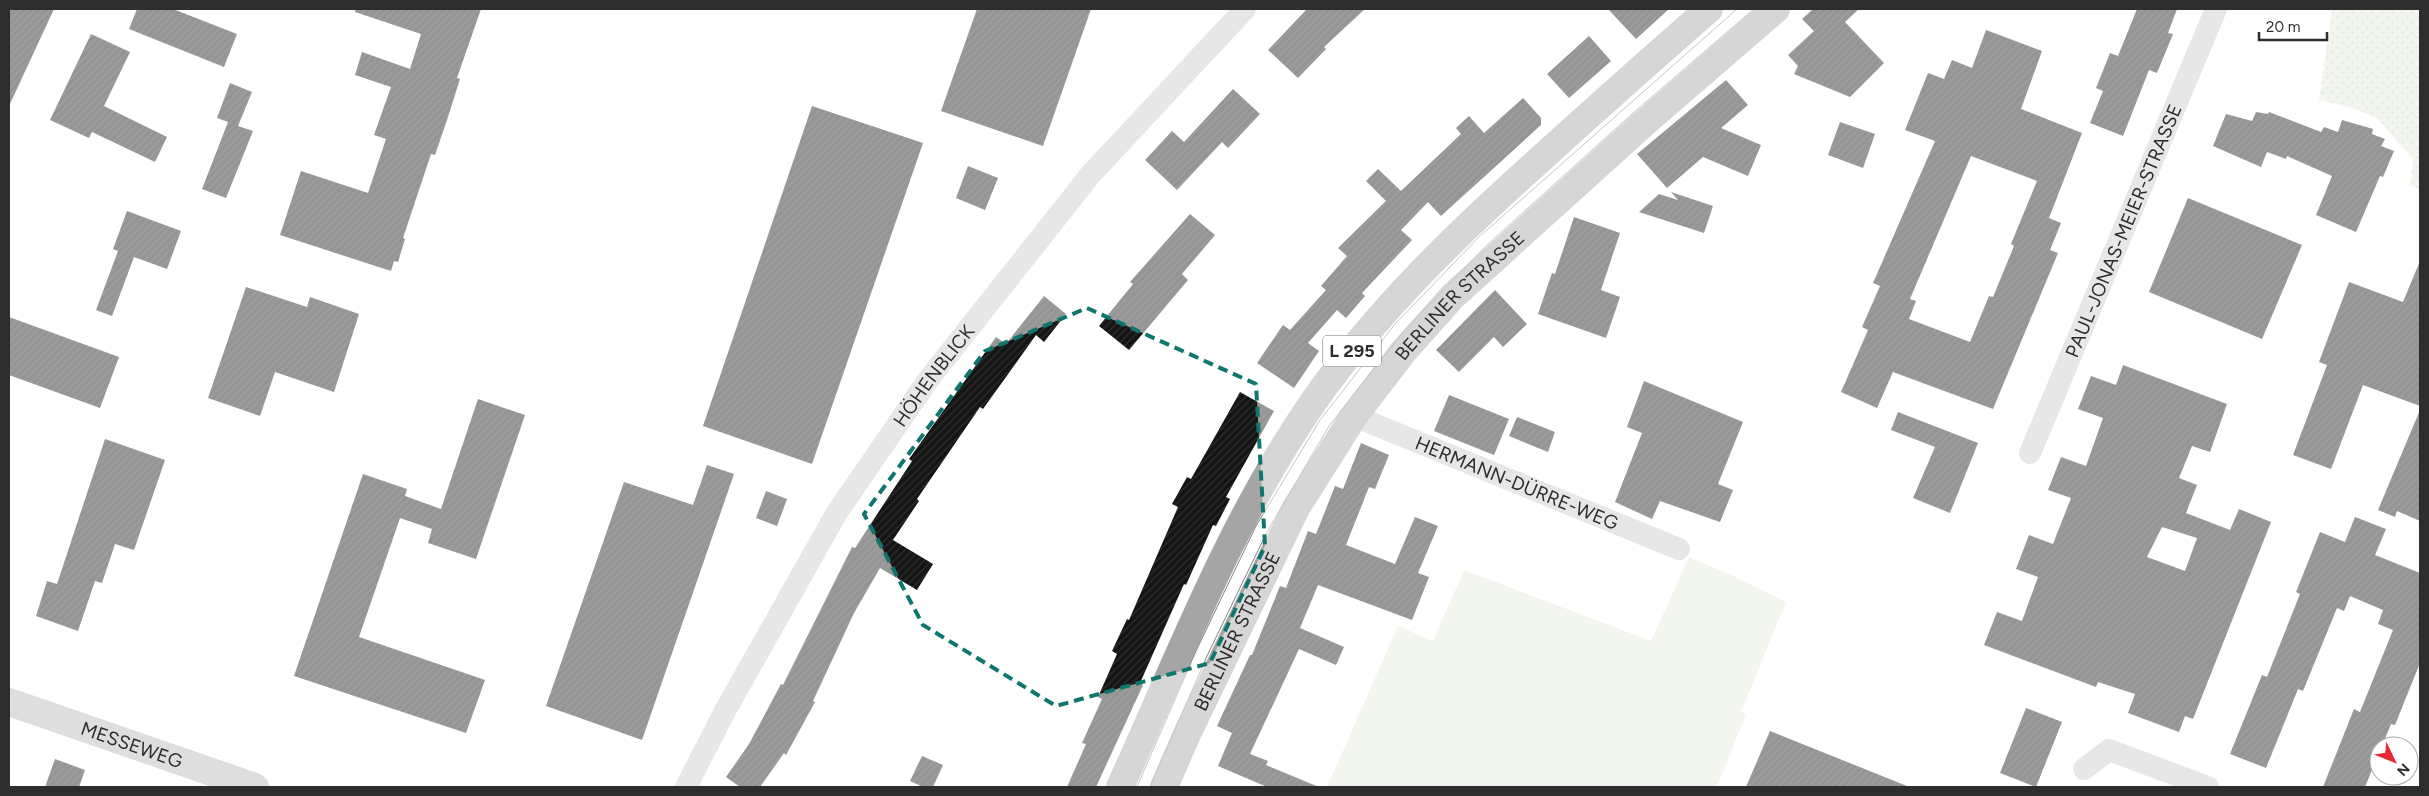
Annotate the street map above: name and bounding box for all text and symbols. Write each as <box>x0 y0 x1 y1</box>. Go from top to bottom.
scale bar <box>2259 10 2326 42</box>
text: 20 m <box>2266 18 2300 36</box>
street label: PAUL-JONAS-MEIER-STRASSE <box>2060 101 2187 361</box>
street label: BERLINER STRASSE <box>1390 226 1529 365</box>
street label: HÖHENBLICK <box>889 320 980 431</box>
road number: L 295 <box>1323 336 1381 366</box>
street label: HERMANN-DÜRRE-WEG <box>1412 431 1622 535</box>
street label: BERLINER STRASSE <box>1189 548 1285 715</box>
street label: MESSEWEG <box>78 717 185 773</box>
north arrow <box>2369 736 2419 786</box>
text: N <box>2393 760 2413 779</box>

